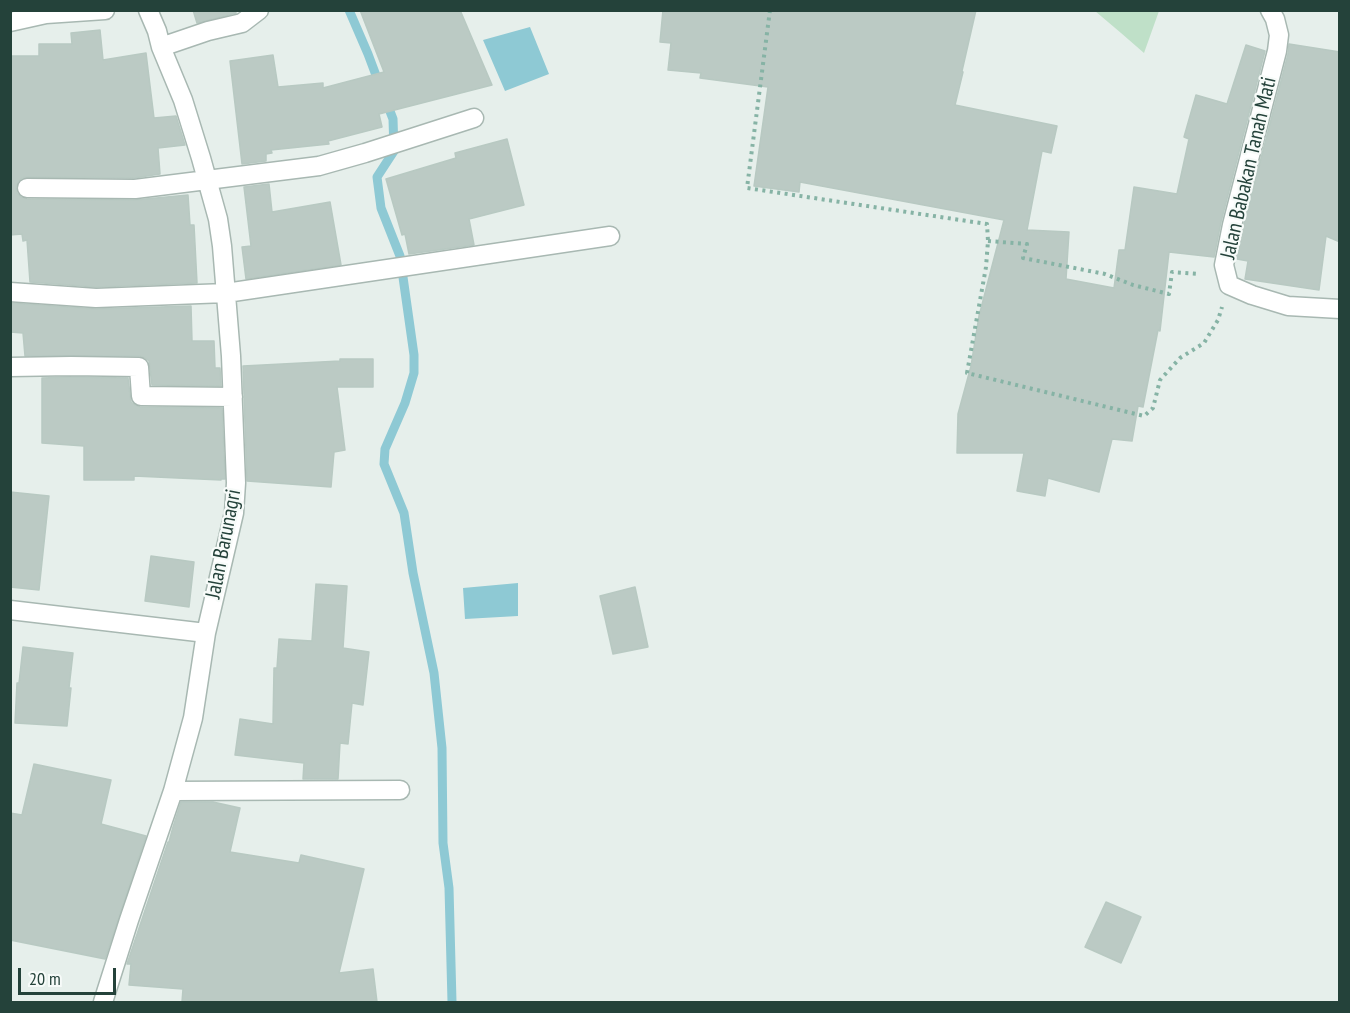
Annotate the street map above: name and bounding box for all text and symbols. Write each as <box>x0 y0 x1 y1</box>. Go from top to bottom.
street label: Jalan Babakan Tanah Mati <box>1216 75 1282 261</box>
street label: Jalan Barunagri <box>201 487 247 601</box>
scale bar <box>21 956 118 994</box>
text: 20 m <box>29 967 61 990</box>

